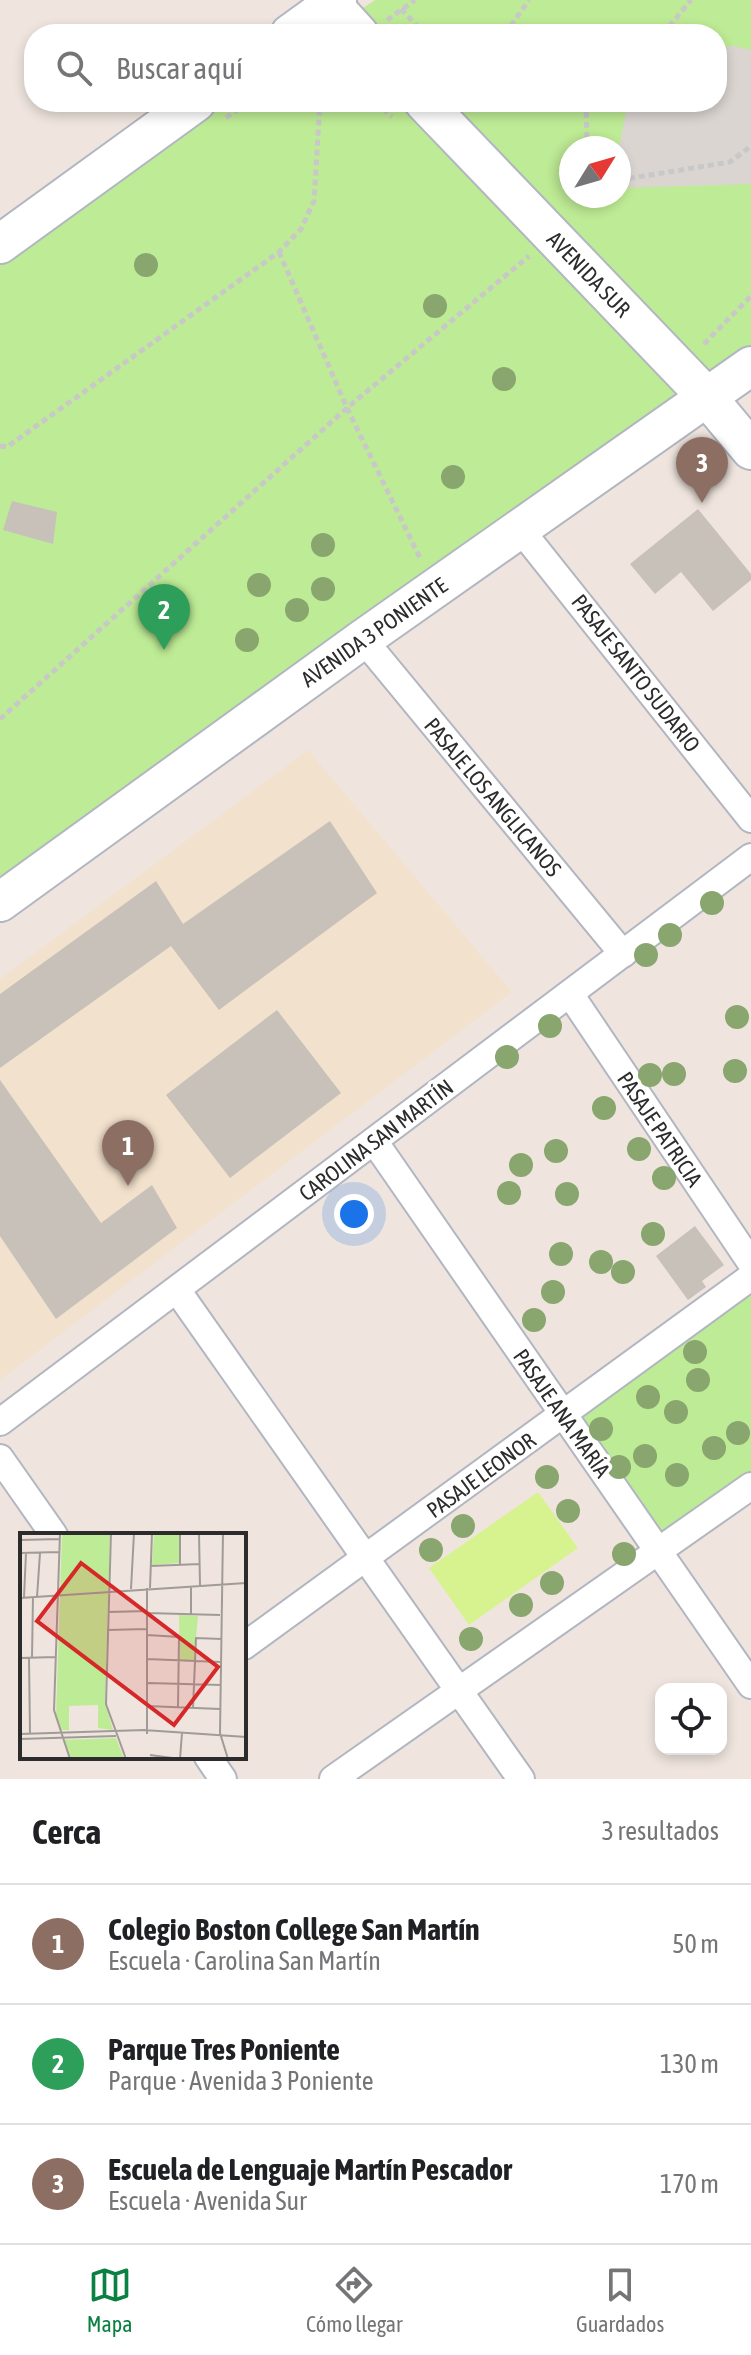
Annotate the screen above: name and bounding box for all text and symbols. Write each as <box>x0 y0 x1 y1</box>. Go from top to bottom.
search box <box>24 24 727 112</box>
icon: search <box>52 46 96 90</box>
text: Buscar aquí <box>116 51 243 85</box>
north arrow <box>559 136 631 208</box>
street label: AVENIDA SUR <box>542 226 636 322</box>
pin: 3 <box>676 437 728 503</box>
street label: AVENIDA 3 PONIENTE <box>296 572 452 692</box>
pin: 2 <box>138 584 190 650</box>
street label: PASAJE SANTO SUDARIO <box>566 589 706 757</box>
street label: PASAJE LOS ANGLICANOS <box>419 713 567 881</box>
street label: PASAJE PATRICIA <box>612 1067 708 1191</box>
street label: CAROLINA SAN MARTÍN <box>294 1074 458 1206</box>
pin: 1 <box>102 1120 154 1186</box>
your location <box>334 1194 374 1234</box>
street label: PASAJE ANA MARÍA <box>508 1344 616 1482</box>
street label: PASAJE LEONOR <box>422 1427 540 1523</box>
inset map <box>20 1533 246 1759</box>
map controls <box>655 1683 727 1755</box>
button: locate <box>655 1683 727 1755</box>
text: Cerca <box>32 1812 101 1851</box>
text: 3 resultados <box>602 1816 719 1846</box>
text: Colegio Boston College San Martín <box>108 1912 480 1946</box>
text: 1 <box>52 1929 64 1959</box>
text: 50 m <box>672 1929 719 1959</box>
text: Escuela · Carolina San Martín <box>108 1946 381 1976</box>
text: Parque Tres Poniente <box>108 2032 340 2066</box>
text: 2 <box>52 2049 64 2079</box>
text: 130 m <box>660 2049 719 2079</box>
text: Parque · Avenida 3 Poniente <box>108 2066 373 2096</box>
text: Escuela de Lenguaje Martín Pescador <box>108 2152 512 2186</box>
text: 3 <box>52 2169 64 2199</box>
text: 170 m <box>660 2169 719 2199</box>
text: Escuela · Avenida Sur <box>108 2186 307 2216</box>
tab: Mapa <box>87 2263 132 2337</box>
tab: Cómo llegar <box>306 2263 403 2337</box>
tab: Guardados <box>576 2263 664 2337</box>

